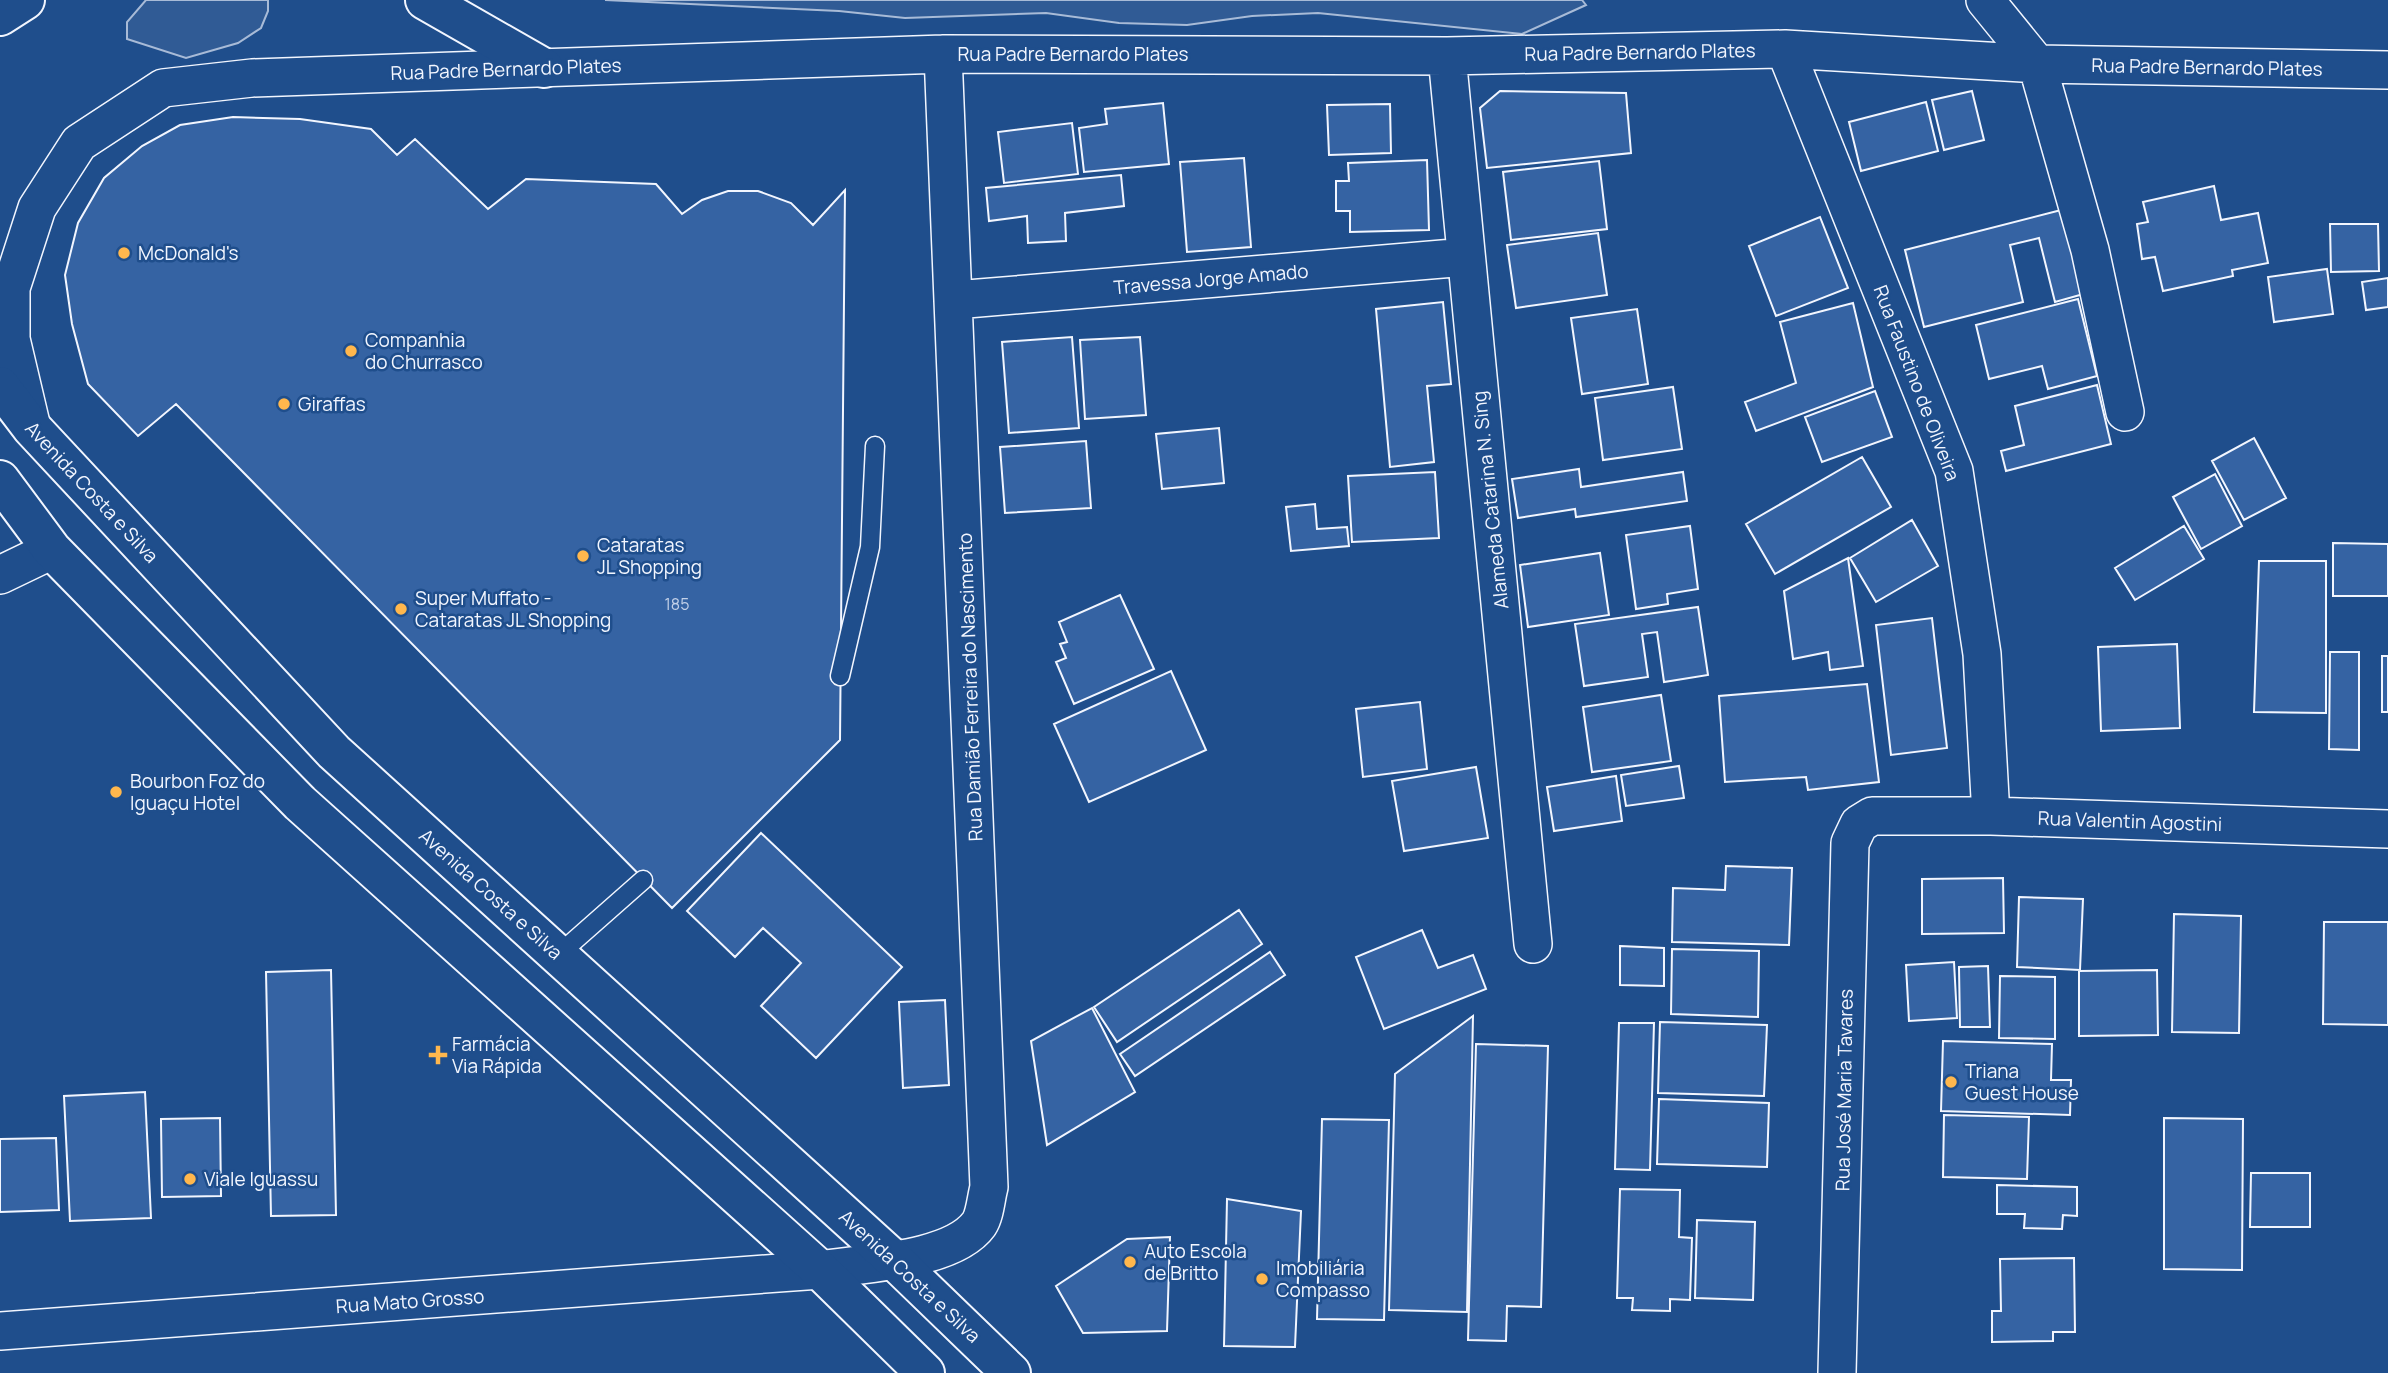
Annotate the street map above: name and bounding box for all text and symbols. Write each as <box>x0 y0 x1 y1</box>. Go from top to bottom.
street label: Rua Padre Bernardo Plates <box>1524 37 1756 67</box>
street label: Rua Padre Bernardo Plates <box>957 41 1189 67</box>
street label: Rua Padre Bernardo Plates <box>390 52 622 86</box>
street label: Rua Padre Bernardo Plates <box>2091 52 2323 82</box>
place label: McDonald's <box>138 240 239 266</box>
marker: McDonald's <box>116 245 132 261</box>
street label: Travessa Jorge Amado <box>1112 258 1310 300</box>
street label: Rua Faustino de Oliveira <box>1868 281 1966 485</box>
place label: Companhia do Churrasco <box>365 327 483 375</box>
marker: Companhia do Churrasco <box>343 343 359 359</box>
street label: Alameda Catarina N. Sing <box>1466 390 1514 610</box>
place label: Giraffas <box>298 391 366 417</box>
marker: Giraffas <box>276 396 292 412</box>
street label: Avenida Costa e Silva <box>20 416 164 568</box>
place label: Cataratas JL Shopping <box>597 532 702 580</box>
street label: Rua Damião Ferreira do Nascimento <box>952 532 988 842</box>
marker: Cataratas JL Shopping <box>575 548 591 564</box>
place label: Super Muffato - Cataratas JL Shopping <box>415 585 611 633</box>
house number: 185 <box>665 593 689 615</box>
marker: Super Muffato - Cataratas JL Shopping <box>393 601 409 617</box>
place label: Bourbon Foz do Iguaçu Hotel <box>130 768 265 816</box>
marker: Bourbon Foz do Iguaçu Hotel <box>108 784 124 800</box>
street label: Rua Valentin Agostini <box>2037 805 2223 837</box>
street label: Avenida Costa e Silva <box>414 823 568 965</box>
street label: Rua José Maria Tavares <box>1829 989 1859 1191</box>
place label: Farmácia Via Rápida <box>452 1031 542 1079</box>
marker: Farmácia Via Rápida <box>430 1047 446 1063</box>
place label: Triana Guest House <box>1965 1058 2079 1106</box>
marker: Triana Guest House <box>1943 1074 1959 1090</box>
place label: Viale Iguassu <box>204 1166 318 1192</box>
marker: Viale Iguassu <box>182 1171 198 1187</box>
street label: Avenida Costa e Silva <box>834 1204 986 1348</box>
place label: Auto Escola de Britto <box>1144 1238 1247 1286</box>
marker: Auto Escola de Britto <box>1122 1254 1138 1270</box>
place label: Imobiliária Compasso <box>1276 1255 1370 1303</box>
marker: Imobiliária Compasso <box>1254 1271 1270 1287</box>
street label: Rua Mato Grosso <box>335 1283 485 1319</box>

